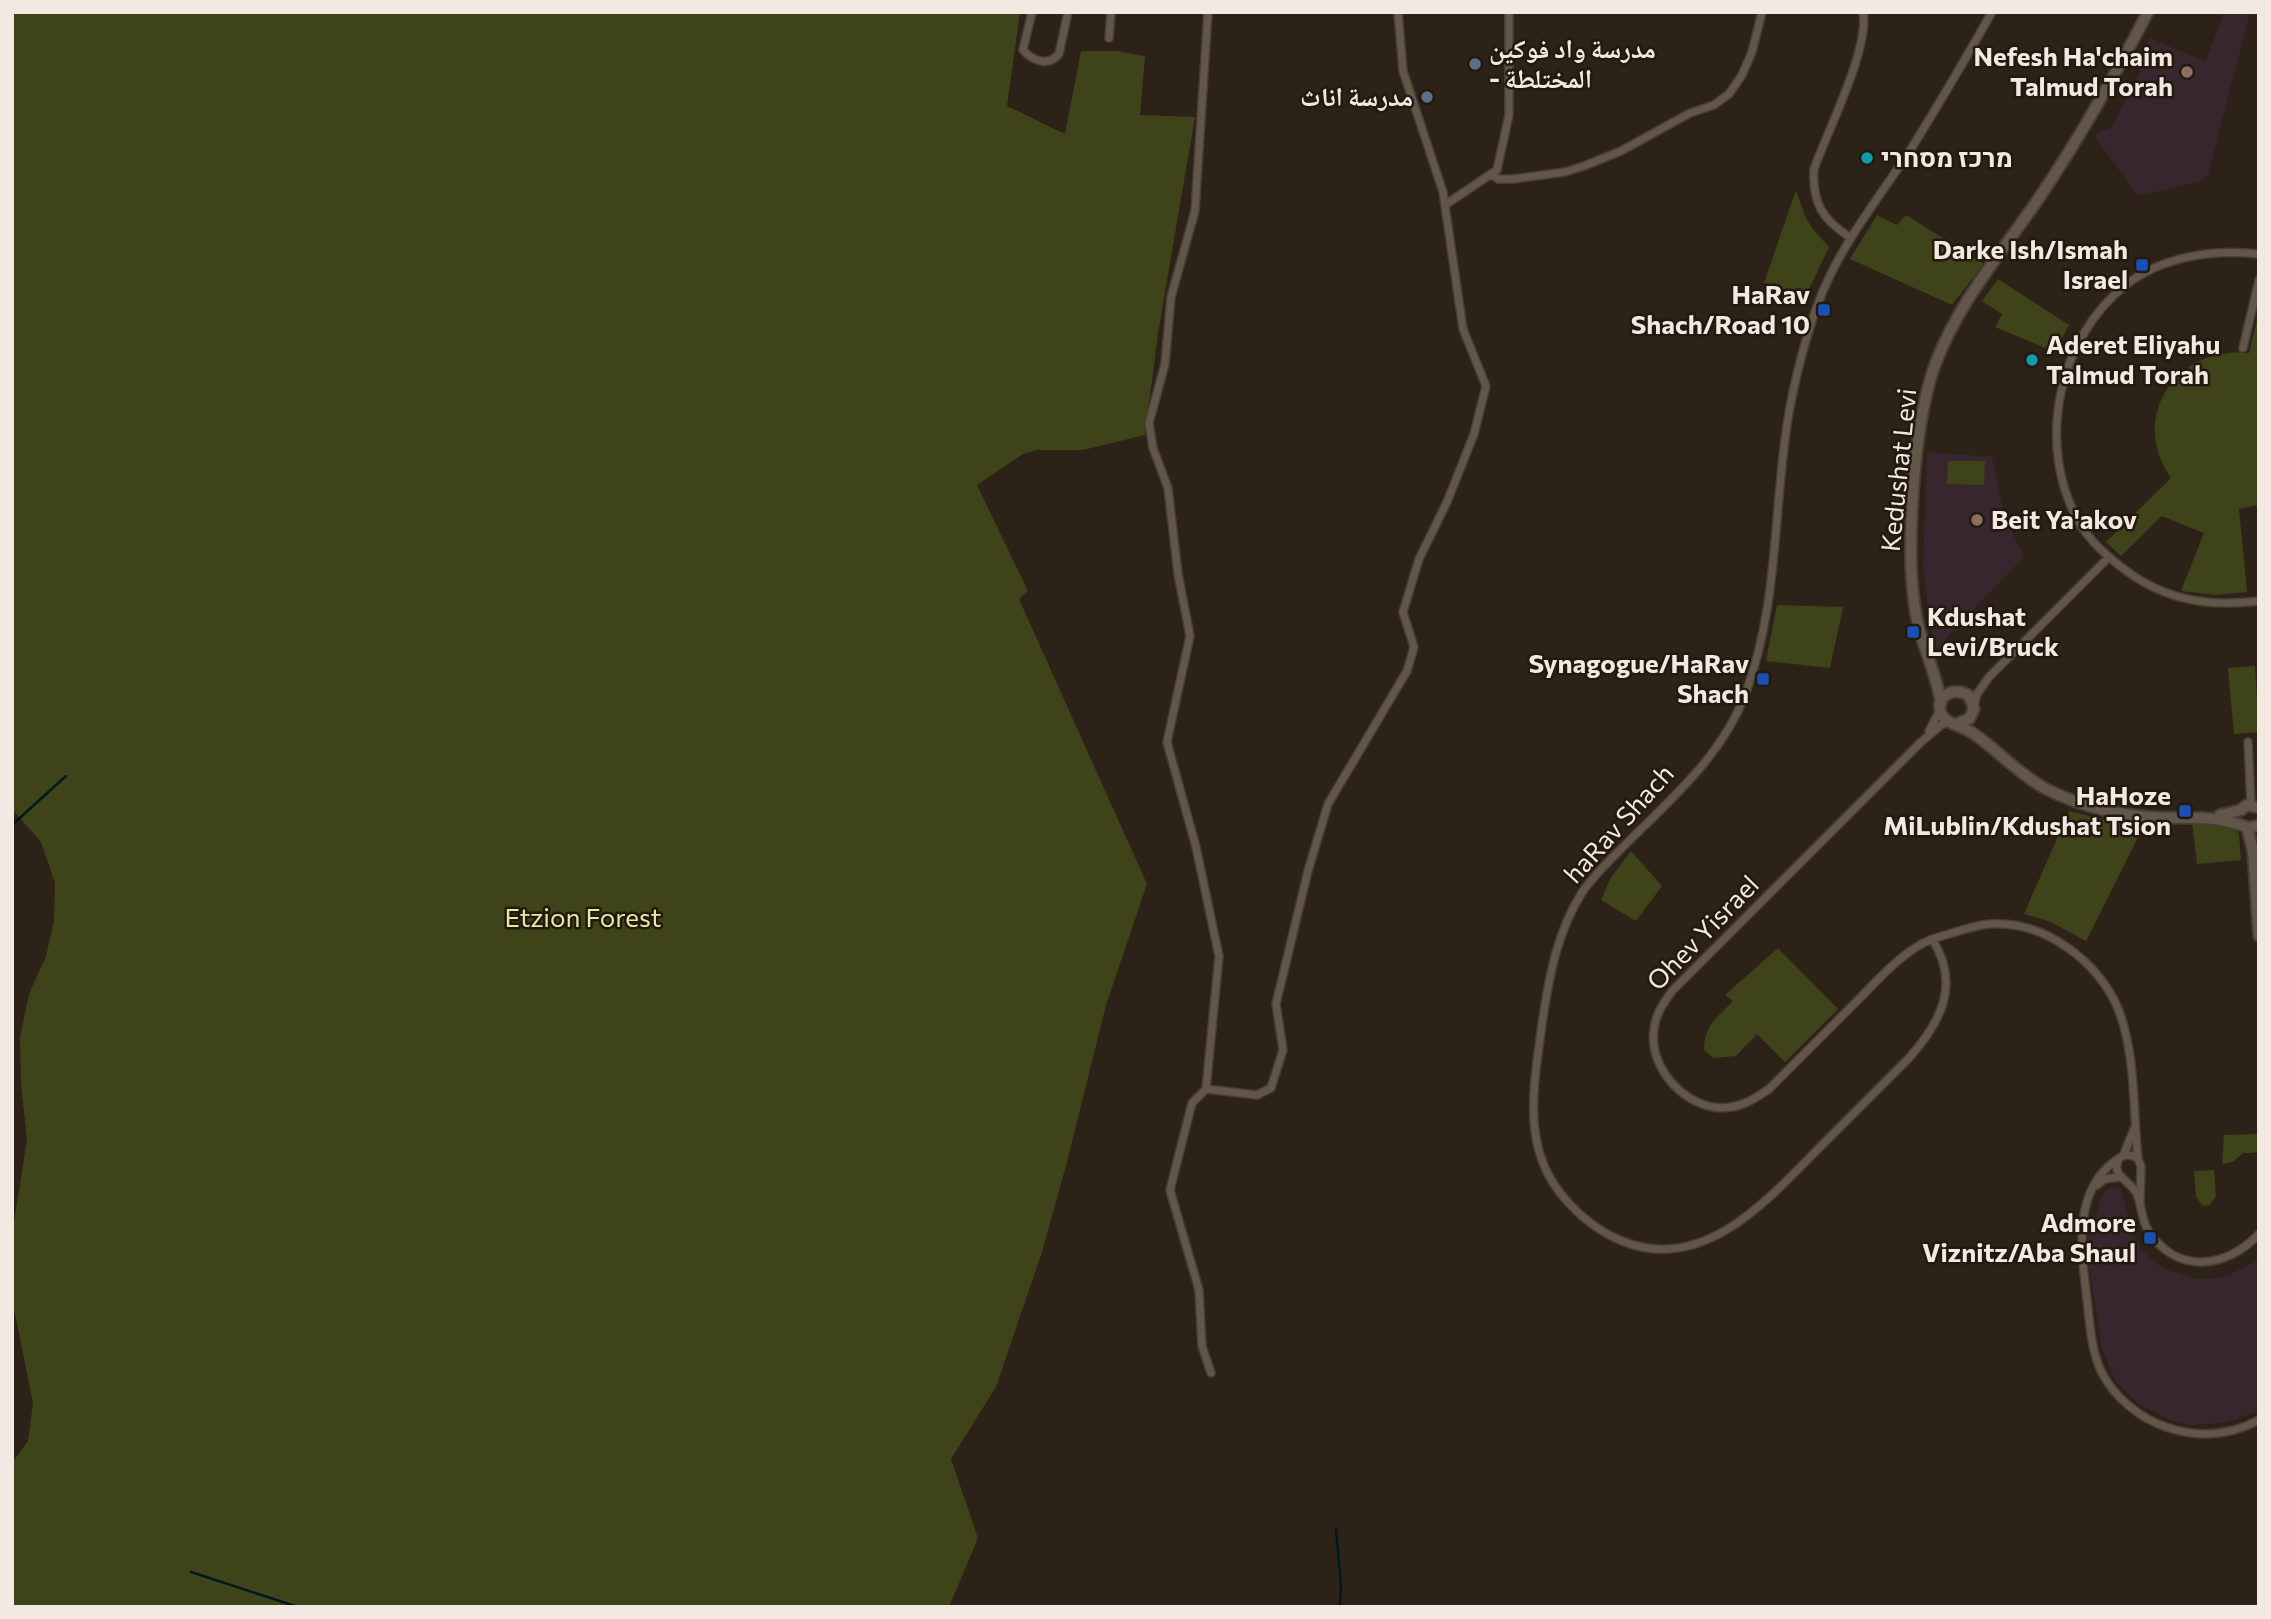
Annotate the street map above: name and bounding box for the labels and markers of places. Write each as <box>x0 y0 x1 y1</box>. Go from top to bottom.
place label: مدرسة واد فوكين - المختلطة <box>1489 32 1656 93</box>
place label: Nefesh Ha'chaim Talmud Torah <box>1974 40 2173 101</box>
marker: مدرسة واد فوكين - المختلطة <box>1467 56 1483 72</box>
marker: Nefesh Ha'chaim Talmud Torah <box>2179 64 2195 80</box>
place label: مدرسة اناث <box>1300 80 1413 111</box>
marker: مدرسة اناث <box>1419 89 1435 105</box>
place label: מרכז מסחרי <box>1881 141 2013 172</box>
marker: מרכז מסחרי <box>1859 150 1875 166</box>
place label: Darke Ish/Ismah Israel <box>1933 233 2128 294</box>
marker: Darke Ish/Ismah Israel <box>2134 257 2150 273</box>
place label: HaRav Shach/Road 10 <box>1631 278 1810 339</box>
marker: HaRav Shach/Road 10 <box>1816 302 1832 318</box>
place label: Aderet Eliyahu Talmud Torah <box>2046 328 2220 389</box>
marker: Aderet Eliyahu Talmud Torah <box>2024 352 2040 368</box>
place label: Beit Ya'akov <box>1991 503 2137 534</box>
marker: Beit Ya'akov <box>1969 512 1985 528</box>
place label: Kdushat Levi/Bruck <box>1927 600 2059 661</box>
marker: Kdushat Levi/Bruck <box>1905 624 1921 640</box>
place label: Synagogue/HaRav Shach <box>1528 647 1749 708</box>
marker: Synagogue/HaRav Shach <box>1755 671 1771 687</box>
place label: HaHoze MiLublin/Kdushat Tsion <box>1883 779 2171 840</box>
marker: HaHoze MiLublin/Kdushat Tsion <box>2177 803 2193 819</box>
place label: Admore Viznitz/Aba Shaul <box>1922 1206 2136 1267</box>
marker: Admore Viznitz/Aba Shaul <box>2142 1230 2158 1246</box>

